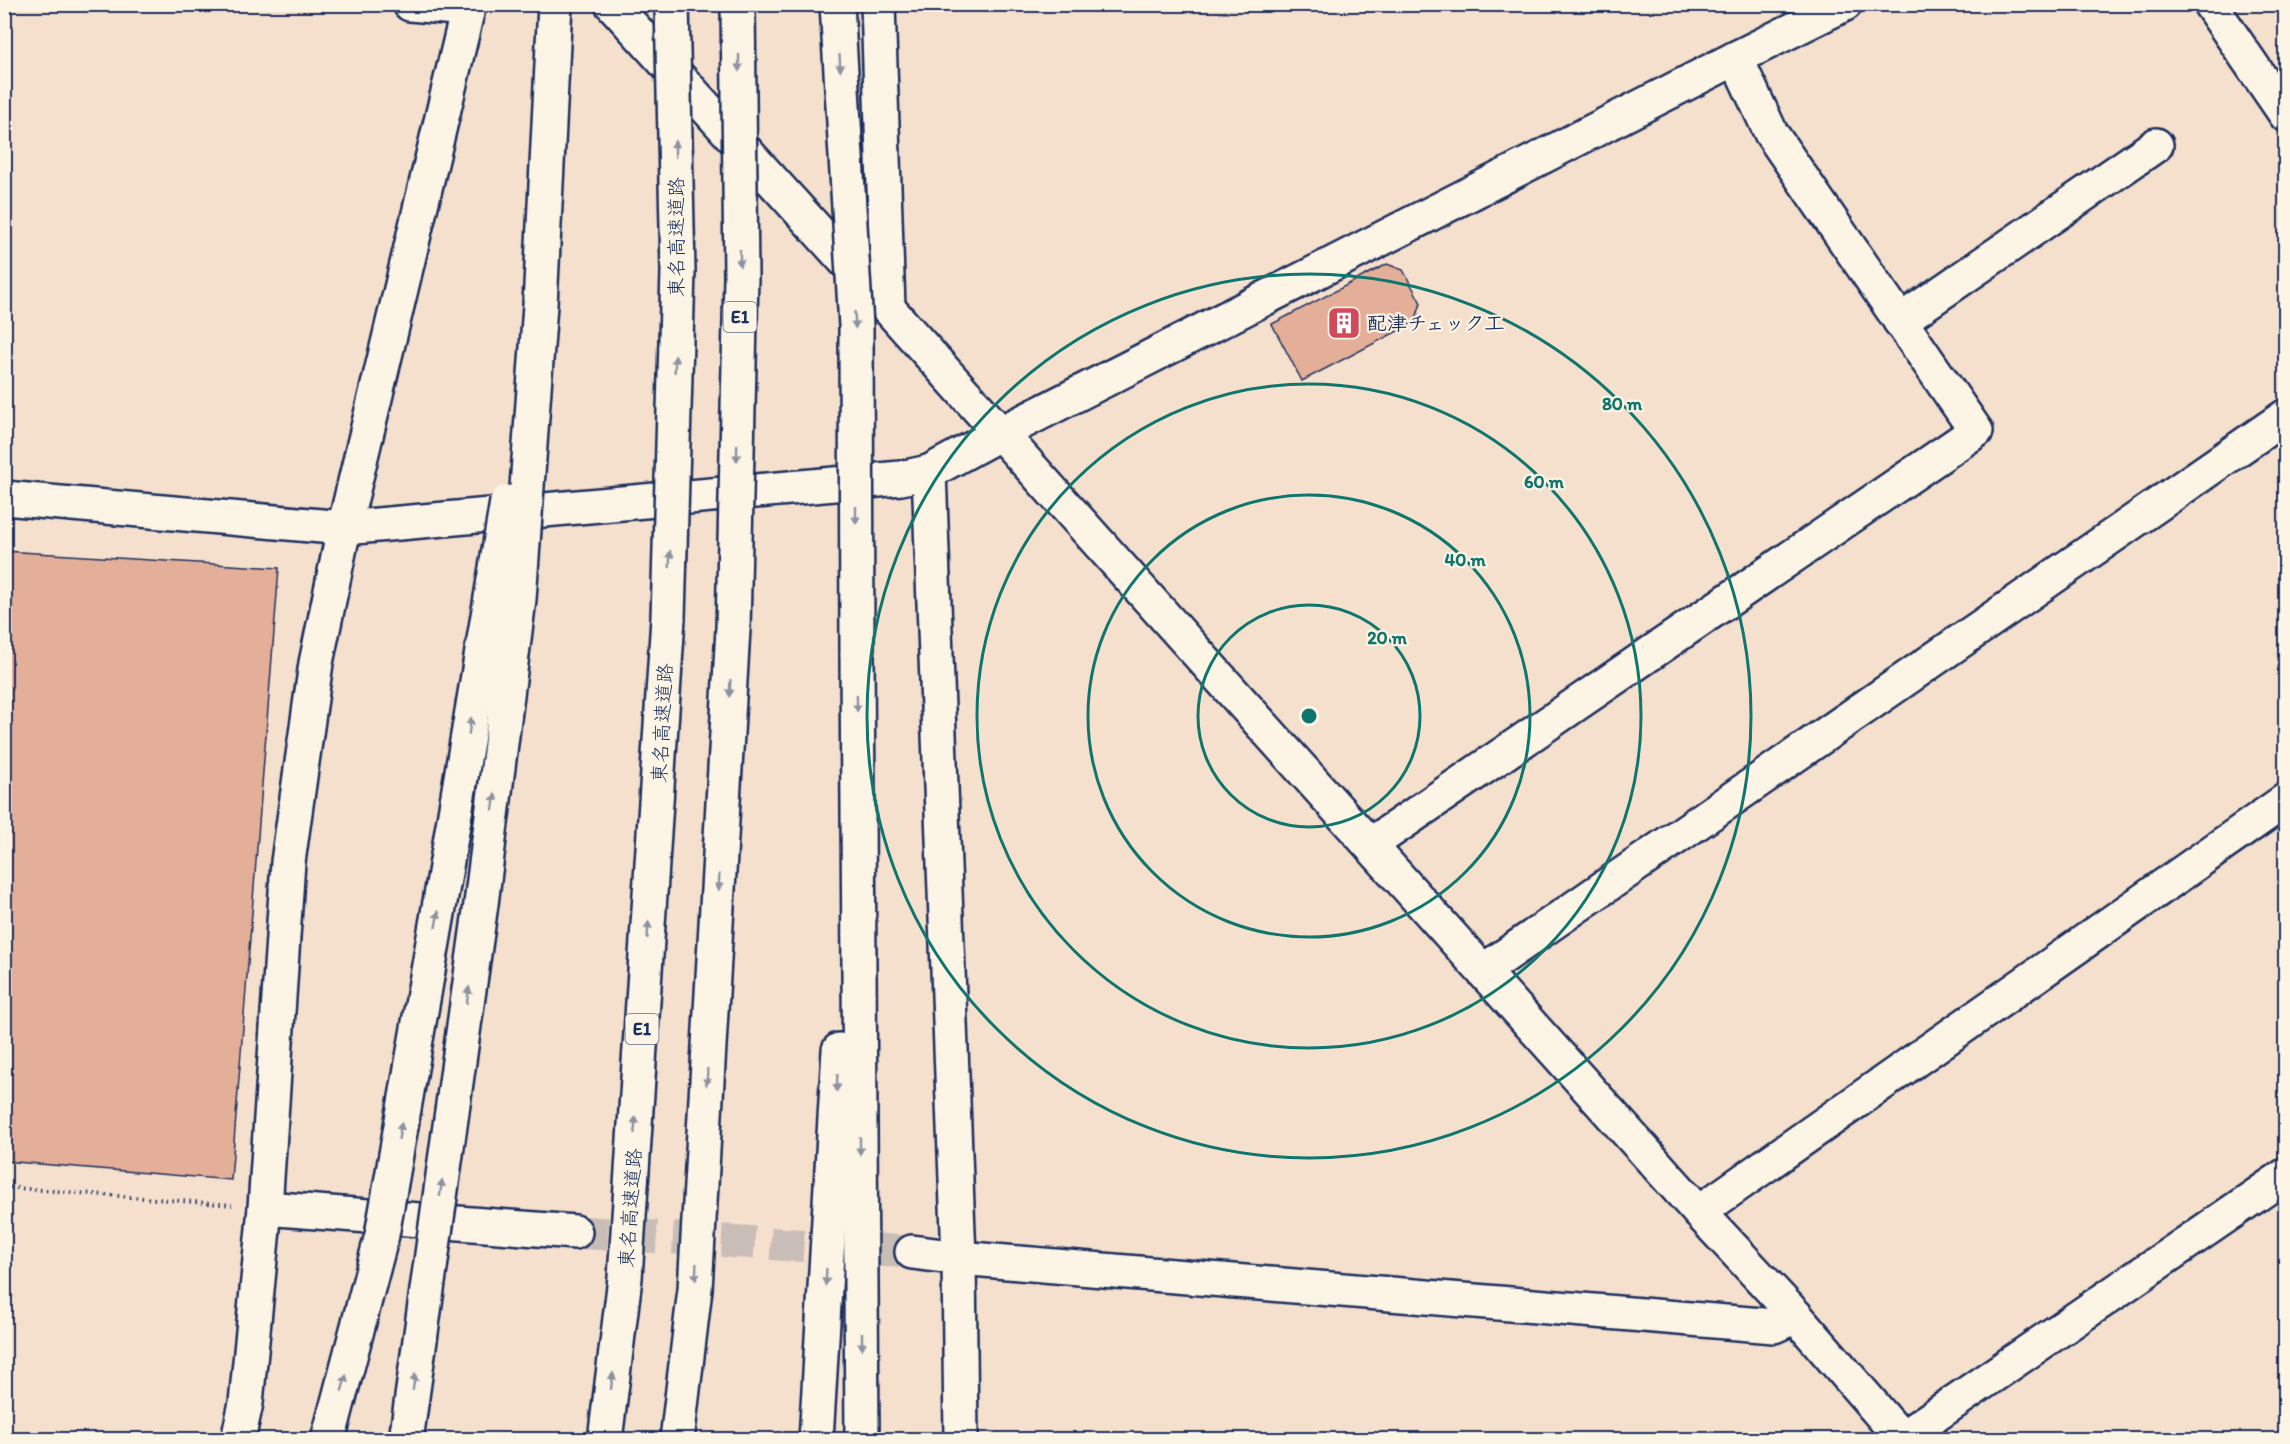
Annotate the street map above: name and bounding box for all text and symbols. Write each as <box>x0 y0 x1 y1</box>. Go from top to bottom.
one-way arrow <box>734 53 744 72</box>
one-way arrow <box>836 53 845 72</box>
one-way arrow <box>670 139 680 158</box>
street label: 東名高速道路 <box>664 177 688 297</box>
one-way arrow <box>736 248 745 267</box>
road number: E1 <box>724 302 756 332</box>
building icon: 配津チェック工 <box>1326 305 1362 341</box>
one-way arrow <box>851 311 860 330</box>
place label: 配津チェック工 <box>1367 311 1505 335</box>
one-way arrow <box>670 355 680 374</box>
text: 80 m <box>1602 393 1643 415</box>
one-way arrow <box>732 443 742 462</box>
text: 60 m <box>1524 471 1565 493</box>
one-way arrow <box>851 506 861 525</box>
text: 40 m <box>1444 549 1486 571</box>
one-way arrow <box>665 550 675 569</box>
text: 20 m <box>1367 627 1408 649</box>
street label: 東名高速道路 <box>647 662 677 784</box>
one-way arrow <box>725 678 734 697</box>
one-way arrow <box>852 693 862 712</box>
centre of rings <box>1299 706 1319 726</box>
one-way arrow <box>465 717 474 736</box>
one-way arrow <box>489 792 498 811</box>
one-way arrow <box>714 873 723 892</box>
one-way arrow <box>433 909 442 928</box>
one-way arrow <box>644 920 653 939</box>
one-way arrow <box>463 986 472 1005</box>
road number: E1 <box>626 1014 658 1044</box>
one-way arrow <box>703 1068 712 1087</box>
one-way arrow <box>833 1073 842 1092</box>
one-way arrow <box>630 1115 640 1134</box>
one-way arrow <box>396 1122 405 1141</box>
one-way arrow <box>855 1137 865 1156</box>
street label: 東名高速道路 <box>614 1147 646 1269</box>
one-way arrow <box>436 1179 445 1198</box>
one-way arrow <box>691 1262 700 1281</box>
one-way arrow <box>821 1268 830 1287</box>
one-way arrow <box>857 1332 866 1351</box>
one-way arrow <box>409 1372 418 1391</box>
one-way arrow <box>607 1372 617 1391</box>
one-way arrow <box>340 1374 349 1392</box>

